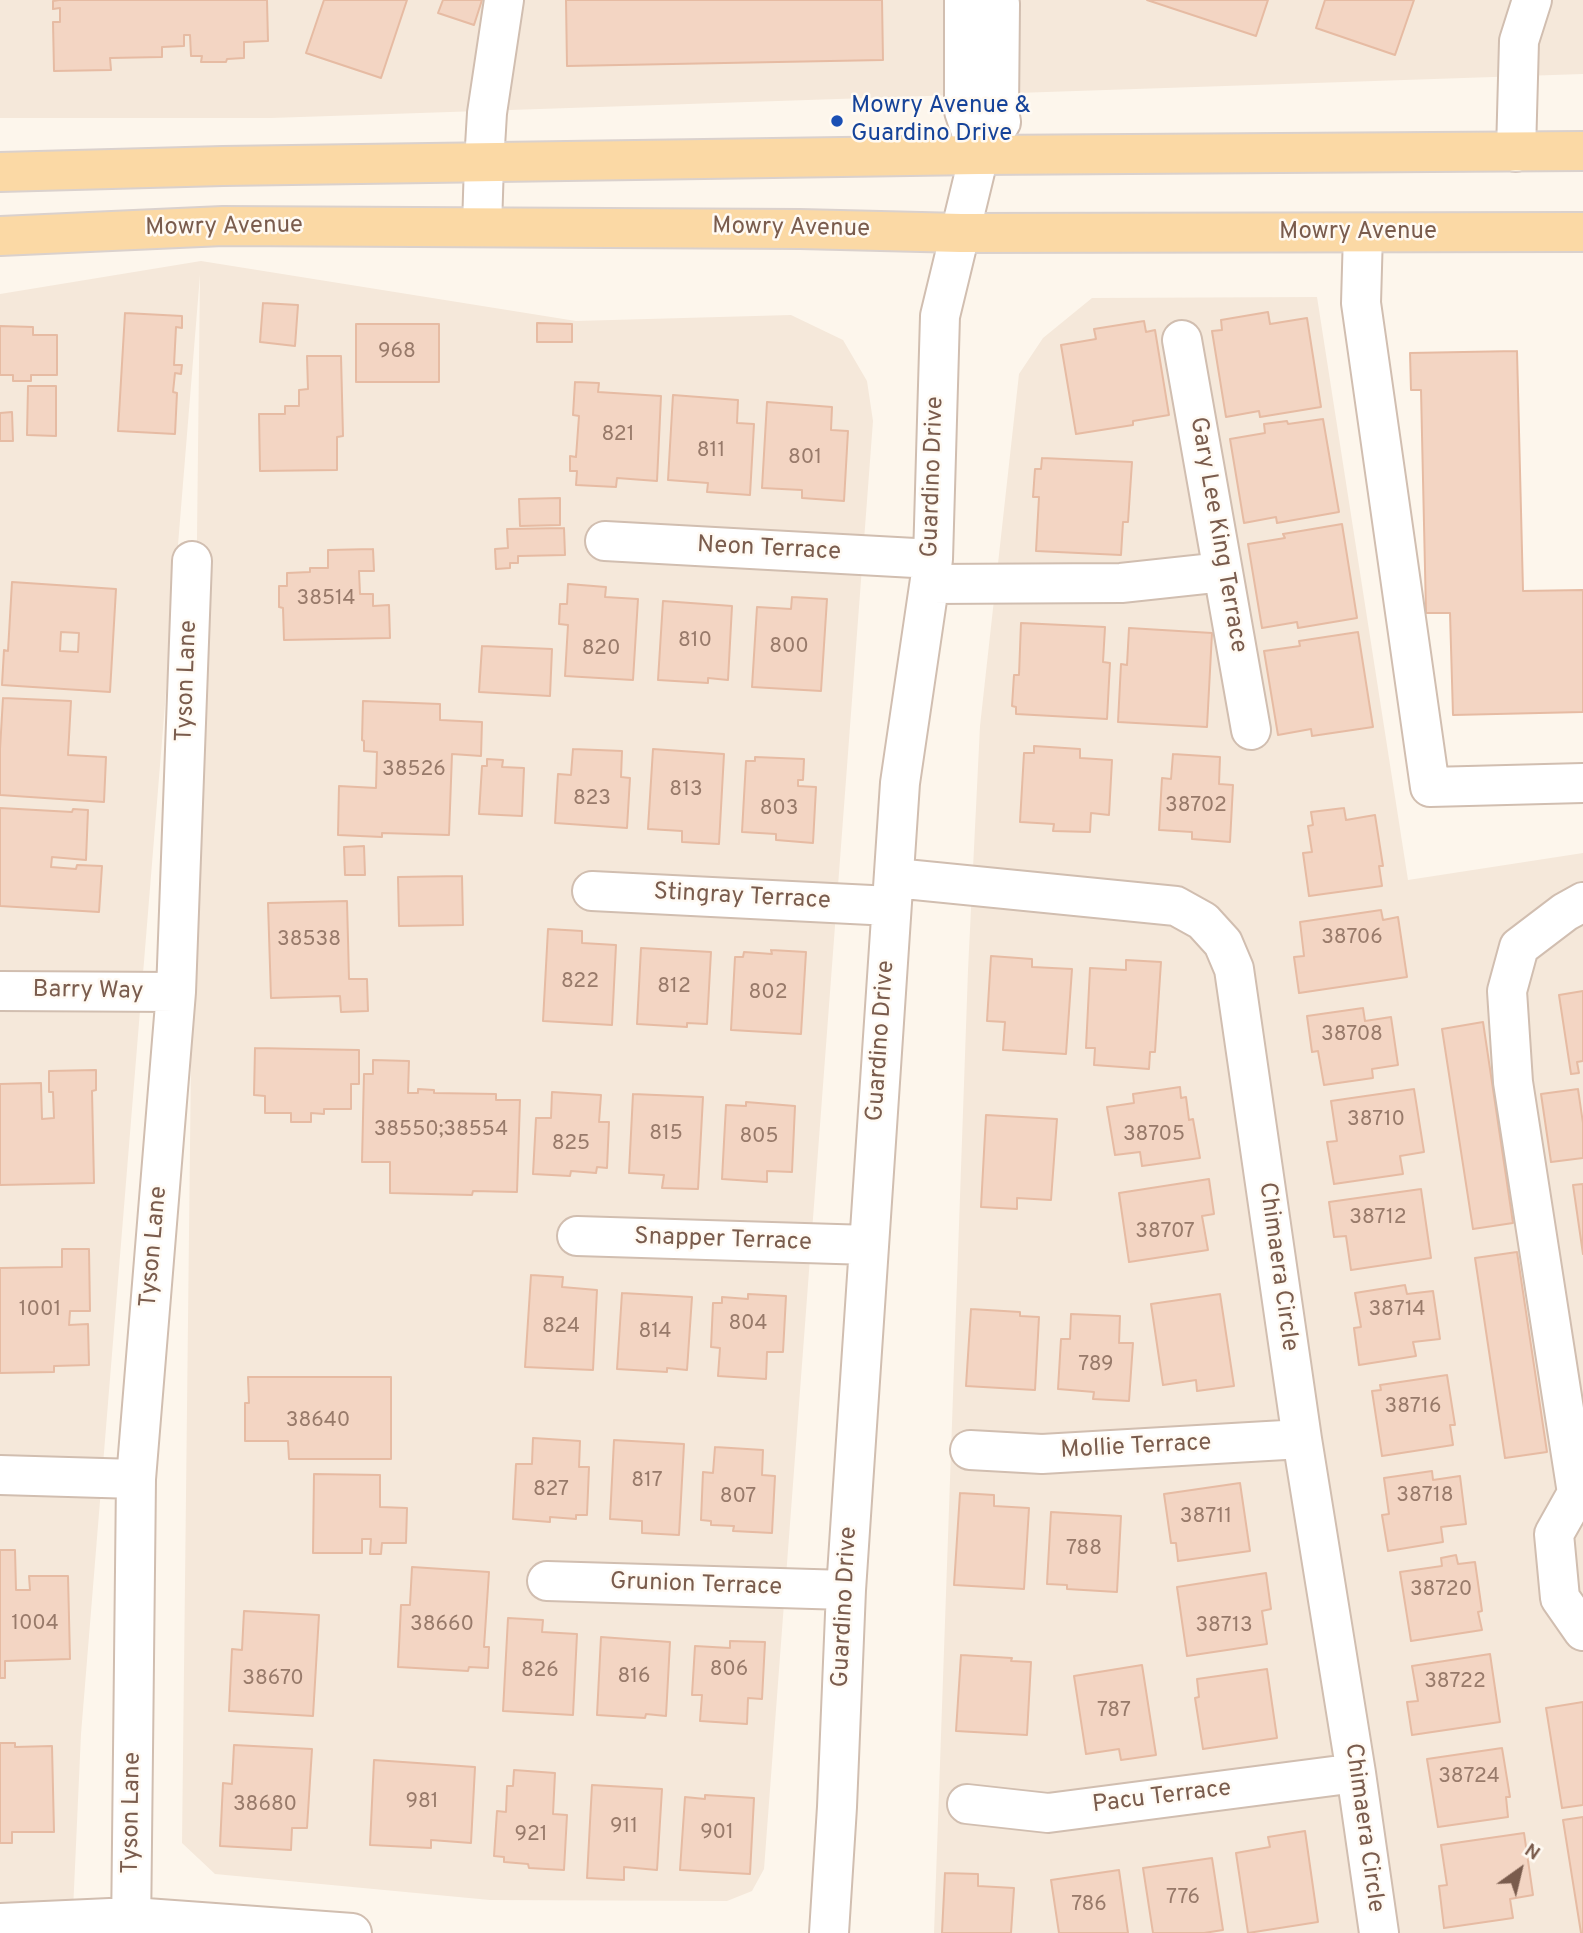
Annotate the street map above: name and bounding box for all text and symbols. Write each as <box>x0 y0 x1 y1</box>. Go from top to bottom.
place label: Mowry Avenue & Guardino Drive <box>851 93 1031 149</box>
marker: Mowry Avenue & Guardino Drive <box>829 113 845 129</box>
street label: Mowry Avenue <box>145 212 303 244</box>
street label: Mowry Avenue <box>712 213 870 245</box>
street label: Mowry Avenue <box>1279 219 1437 247</box>
house number: 968 <box>378 340 416 366</box>
street label: Guardino Drive <box>917 396 951 558</box>
street label: Gary Lee King Terrace <box>1182 415 1252 655</box>
house number: 821 <box>601 423 635 449</box>
house number: 811 <box>697 439 725 465</box>
house number: 801 <box>788 446 822 472</box>
street label: Neon Terrace <box>696 532 842 568</box>
house number: 38514 <box>297 587 355 613</box>
street label: Tyson Lane <box>171 620 205 742</box>
house number: 810 <box>678 629 712 655</box>
house number: 800 <box>769 635 809 661</box>
house number: 820 <box>582 637 620 663</box>
house number: 38526 <box>382 758 446 784</box>
house number: 813 <box>669 778 703 804</box>
house number: 823 <box>573 787 611 813</box>
house number: 38702 <box>1165 794 1227 820</box>
house number: 803 <box>760 797 798 823</box>
street label: Stingray Terrace <box>653 879 831 917</box>
house number: 38706 <box>1321 926 1383 952</box>
house number: 38538 <box>277 928 341 954</box>
street label: Guardino Drive <box>862 960 902 1122</box>
house number: 822 <box>561 970 599 996</box>
house number: 812 <box>657 975 691 1001</box>
street label: Barry Way <box>32 977 144 1007</box>
house number: 802 <box>749 981 787 1007</box>
house number: 38708 <box>1321 1023 1383 1049</box>
house number: 38710 <box>1347 1108 1405 1134</box>
house number: 38550;38554 <box>374 1118 508 1144</box>
house number: 815 <box>649 1122 683 1148</box>
house number: 38705 <box>1123 1123 1185 1149</box>
house number: 805 <box>739 1125 779 1151</box>
house number: 825 <box>552 1132 590 1158</box>
street label: Chimaera Circle <box>1251 1181 1303 1353</box>
street label: Tyson Lane <box>135 1185 175 1309</box>
house number: 38712 <box>1349 1206 1407 1232</box>
house number: 38707 <box>1135 1220 1195 1246</box>
street label: Snapper Terrace <box>634 1224 812 1258</box>
house number: 1001 <box>19 1298 61 1324</box>
house number: 38714 <box>1368 1298 1426 1324</box>
house number: 804 <box>728 1312 768 1338</box>
house number: 824 <box>542 1315 580 1341</box>
house number: 814 <box>638 1320 672 1346</box>
house number: 789 <box>1078 1353 1114 1379</box>
house number: 38716 <box>1385 1395 1441 1421</box>
house number: 38640 <box>286 1409 350 1435</box>
street label: Mollie Terrace <box>1060 1430 1212 1466</box>
house number: 817 <box>631 1469 663 1495</box>
house number: 827 <box>533 1478 569 1504</box>
house number: 38718 <box>1396 1484 1454 1510</box>
house number: 807 <box>720 1485 756 1511</box>
house number: 38711 <box>1180 1505 1232 1531</box>
street label: Guardino Drive <box>827 1526 865 1688</box>
house number: 788 <box>1066 1537 1102 1563</box>
street label: Grunion Terrace <box>609 1569 783 1603</box>
house number: 38720 <box>1410 1578 1472 1604</box>
house number: 1004 <box>11 1612 59 1638</box>
house number: 38660 <box>410 1613 474 1639</box>
house number: 38713 <box>1195 1614 1253 1640</box>
house number: 806 <box>710 1658 748 1684</box>
house number: 826 <box>521 1659 559 1685</box>
house number: 816 <box>617 1665 651 1691</box>
house number: 38670 <box>242 1667 304 1693</box>
house number: 38722 <box>1424 1670 1486 1696</box>
house number: 787 <box>1097 1699 1131 1725</box>
street label: Chimaera Circle <box>1337 1742 1389 1914</box>
street label: Tyson Lane <box>118 1752 148 1874</box>
house number: 38724 <box>1438 1765 1500 1791</box>
street label: Pacu Terrace <box>1091 1775 1233 1821</box>
house number: 981 <box>405 1790 439 1816</box>
house number: 38680 <box>233 1793 297 1819</box>
house number: 911 <box>610 1815 638 1841</box>
house number: 901 <box>700 1821 734 1847</box>
house number: 921 <box>514 1823 548 1849</box>
north arrow <box>1485 1835 1555 1905</box>
text: N <box>1519 1839 1544 1866</box>
house number: 776 <box>1166 1886 1200 1912</box>
house number: 786 <box>1071 1893 1107 1919</box>

